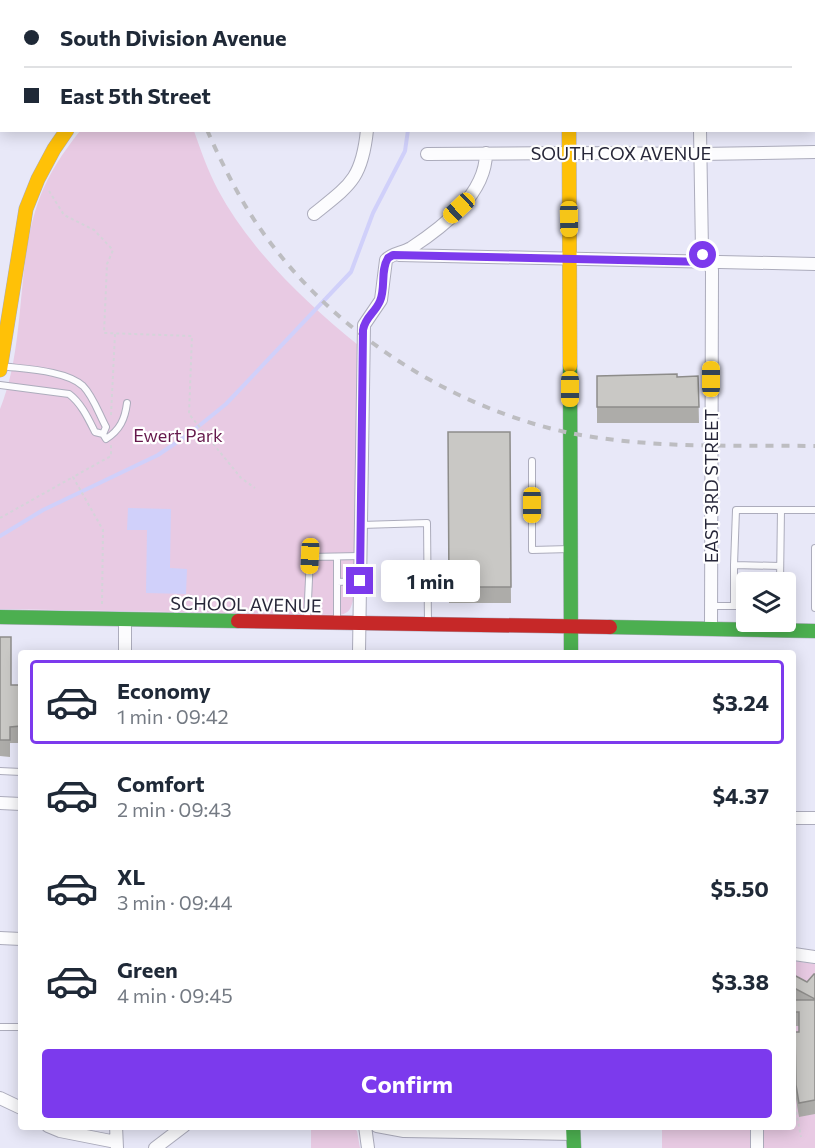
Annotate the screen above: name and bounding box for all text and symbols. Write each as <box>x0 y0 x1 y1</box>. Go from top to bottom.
text: South Division Avenue <box>60 24 287 51</box>
text: East 5th Street <box>60 82 211 109</box>
street label: SOUTH COX AVENUE <box>531 142 711 164</box>
car <box>440 189 478 227</box>
car <box>560 201 578 237</box>
route start <box>689 241 716 268</box>
car <box>702 361 720 397</box>
car <box>561 371 579 407</box>
street label: EAST 3RD STREET <box>700 409 722 563</box>
park label: Ewert Park <box>133 424 223 446</box>
car <box>523 487 541 523</box>
car <box>300 538 320 574</box>
callout: 1 min <box>381 560 480 602</box>
route end <box>346 567 373 594</box>
text: 1 min <box>407 569 454 593</box>
map controls <box>736 572 796 632</box>
button: layers <box>736 572 796 632</box>
street label: SCHOOL AVENUE <box>170 592 322 616</box>
icon: car <box>45 675 99 729</box>
text: Economy <box>117 677 211 704</box>
text: $3.24 <box>712 689 769 716</box>
text: 1 min · 09:42 <box>117 704 229 728</box>
icon: car <box>45 768 99 822</box>
text: Comfort <box>117 770 205 797</box>
text: $4.37 <box>712 782 769 809</box>
text: 2 min · 09:43 <box>117 797 232 821</box>
icon: car <box>45 861 99 915</box>
text: XL <box>117 863 145 890</box>
text: $5.50 <box>711 875 769 902</box>
text: 3 min · 09:44 <box>117 890 233 914</box>
icon: car <box>45 954 99 1008</box>
text: Green <box>117 956 178 983</box>
text: $3.38 <box>712 968 769 995</box>
text: 4 min · 09:45 <box>117 983 233 1007</box>
button: Confirm <box>42 1049 772 1118</box>

